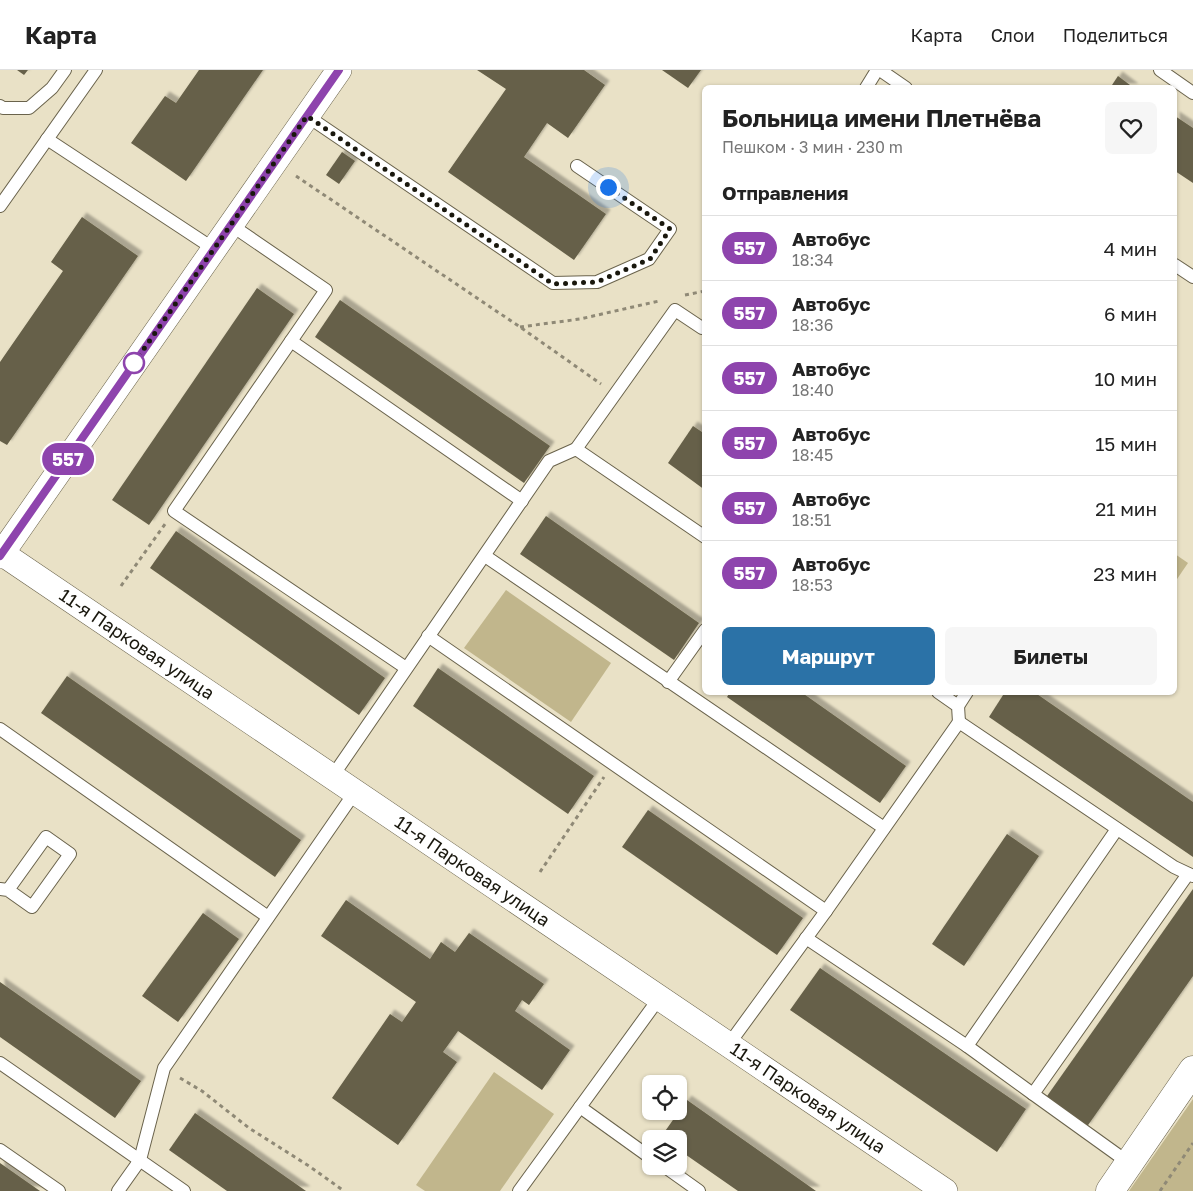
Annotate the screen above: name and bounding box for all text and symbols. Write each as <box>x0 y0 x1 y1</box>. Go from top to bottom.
text: Карта <box>25 20 97 49</box>
text: Карта <box>911 24 963 46</box>
text: Слои <box>991 24 1035 46</box>
text: Поделиться <box>1063 24 1168 46</box>
button: heart <box>1105 102 1157 154</box>
text: Больница имени Плетнёва <box>722 103 1041 132</box>
text: Пешком · 3 мин · 230 m <box>722 137 903 157</box>
your location <box>596 175 621 200</box>
text: Отправления <box>722 181 848 204</box>
text: Автобус <box>792 227 870 250</box>
text: 557 <box>734 237 765 259</box>
text: 4 мин <box>1104 237 1157 260</box>
text: 18:34 <box>792 250 833 270</box>
text: Автобус <box>792 292 870 315</box>
text: 557 <box>734 302 765 324</box>
text: 6 мин <box>1104 302 1157 325</box>
text: 18:36 <box>792 315 833 335</box>
unlabelled marker <box>123 352 145 374</box>
text: Автобус <box>792 357 870 380</box>
text: 557 <box>734 367 765 389</box>
text: 10 мин <box>1094 367 1157 390</box>
text: 18:40 <box>792 380 834 400</box>
text: Автобус <box>792 422 870 445</box>
text: 557 <box>734 432 765 454</box>
text: 15 мин <box>1095 432 1157 455</box>
line badge: 557 <box>39 443 97 475</box>
text: 18:45 <box>792 445 833 465</box>
text: 557 <box>52 448 84 470</box>
text: Автобус <box>792 487 870 510</box>
text: 557 <box>734 497 765 519</box>
text: 21 мин <box>1095 497 1157 520</box>
text: 18:51 <box>792 510 831 530</box>
text: Автобус <box>792 552 870 575</box>
text: 557 <box>734 562 765 584</box>
text: 23 мин <box>1093 562 1157 585</box>
text: 18:53 <box>792 575 833 595</box>
street label: 11-я Парковая улица <box>55 583 219 704</box>
button: Маршрут <box>722 627 935 685</box>
button: Билеты <box>945 627 1157 685</box>
street label: 11-я Парковая улица <box>391 810 555 931</box>
street label: 11-я Парковая улица <box>726 1037 890 1158</box>
map controls <box>642 1075 687 1175</box>
button: locate <box>642 1075 687 1120</box>
button: layers <box>642 1130 687 1175</box>

